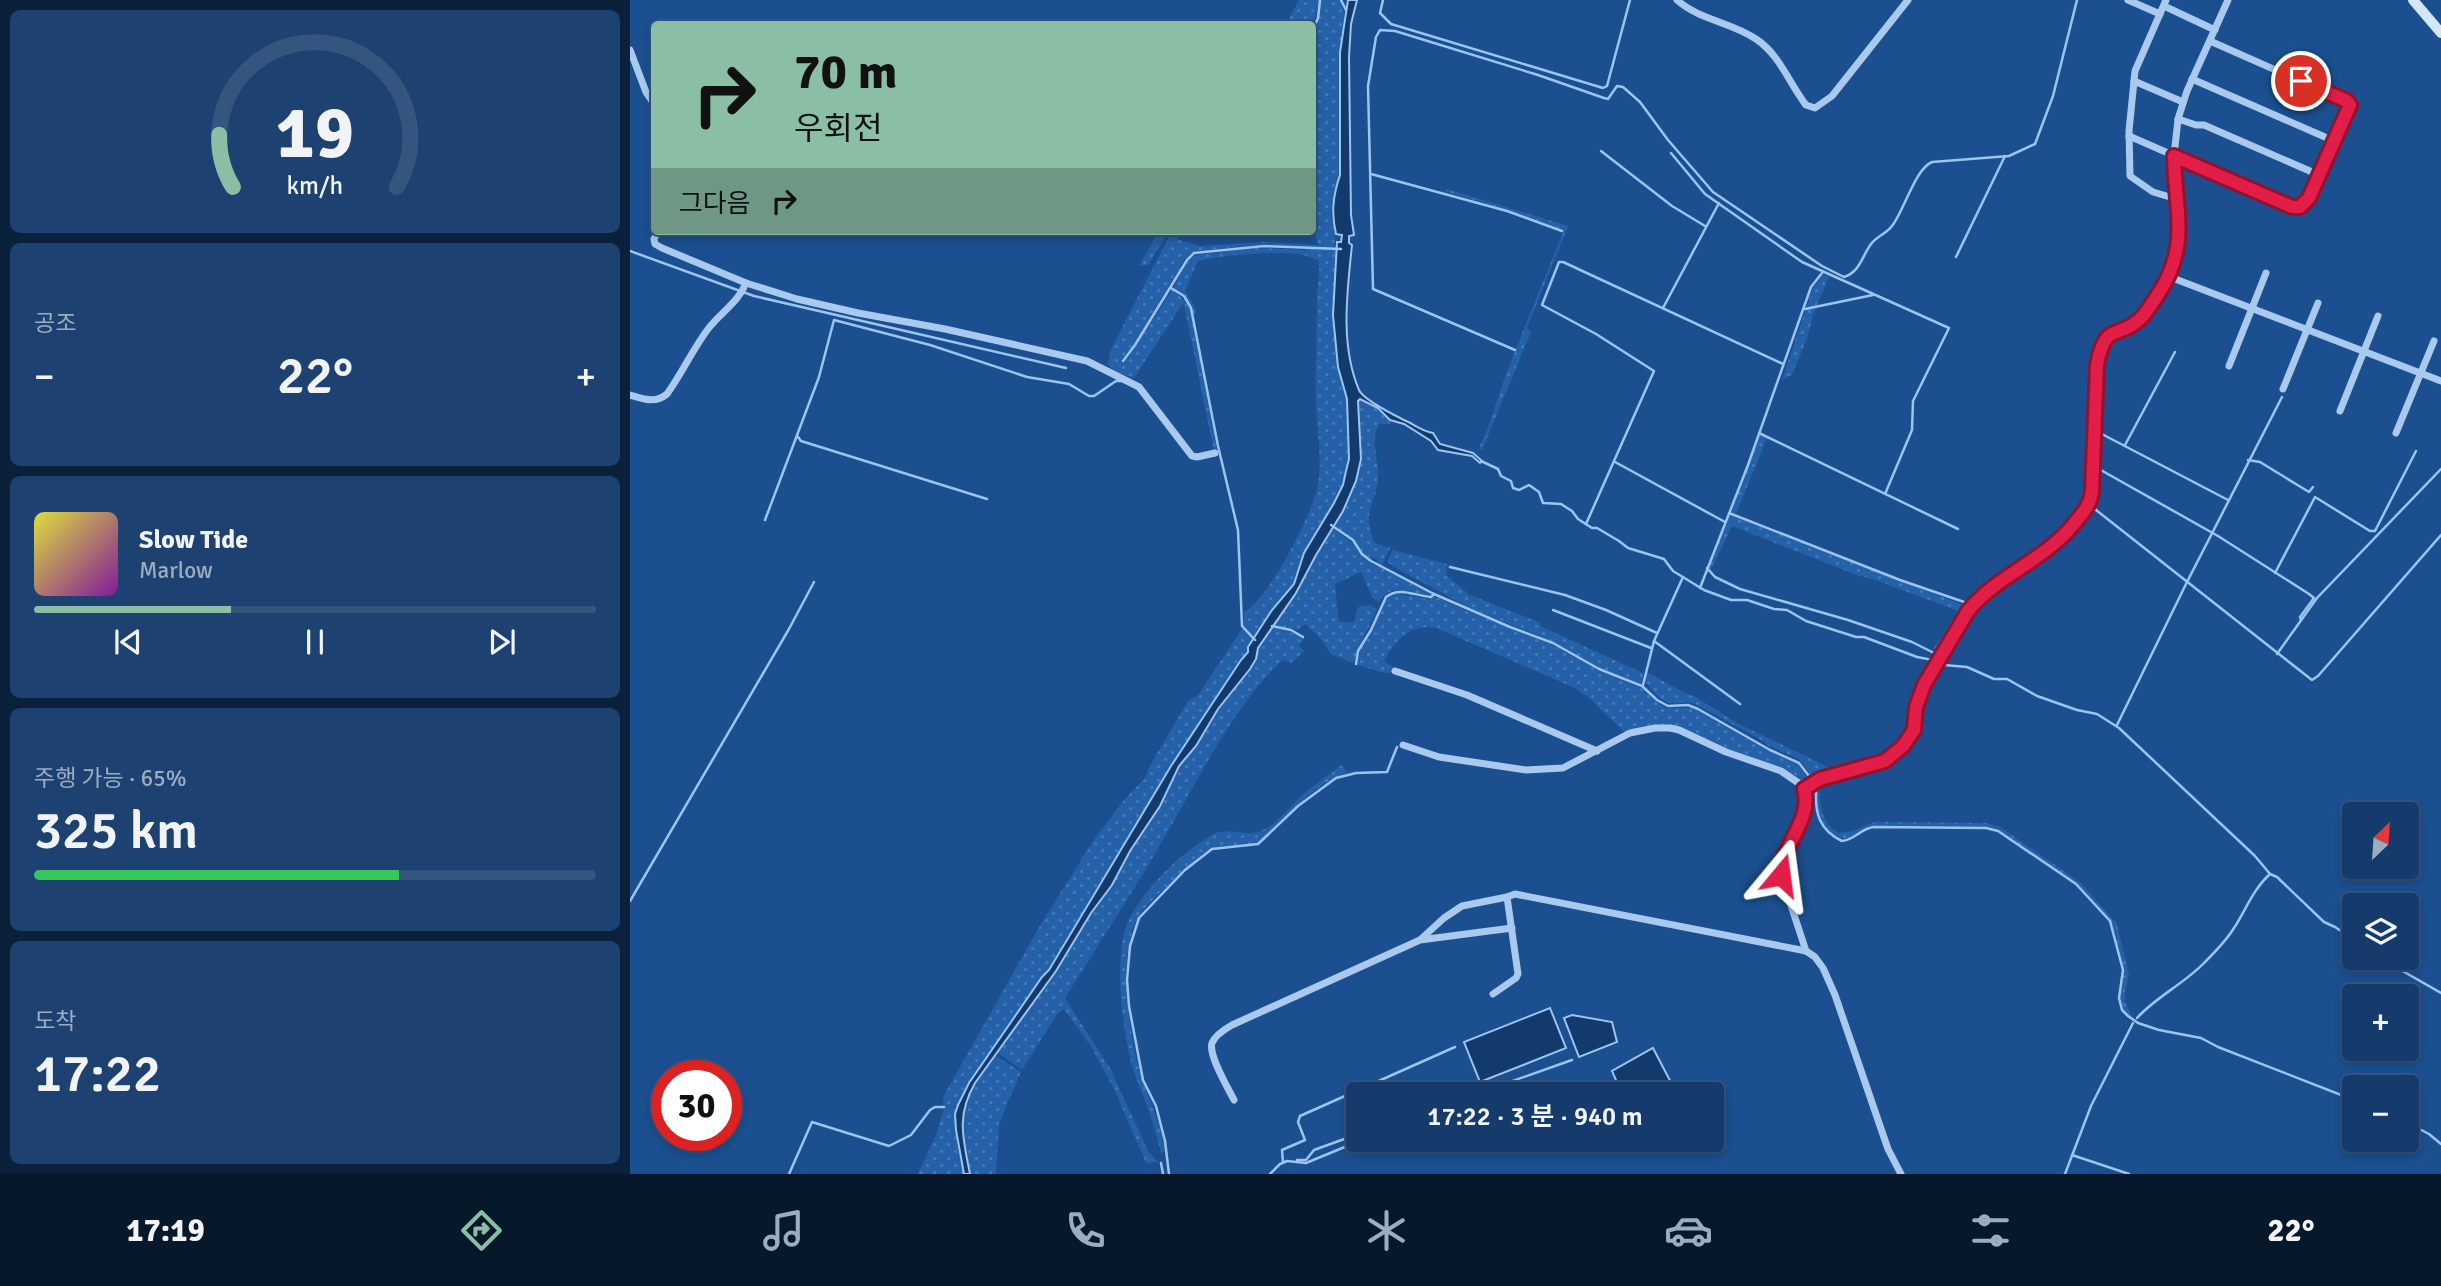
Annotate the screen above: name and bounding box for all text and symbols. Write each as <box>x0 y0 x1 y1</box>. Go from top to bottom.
text: 70 m <box>794 42 897 102</box>
icon: right <box>679 49 770 140</box>
pin <box>2271 51 2331 111</box>
icon: arrive <box>2282 62 2320 100</box>
text: 19 <box>276 90 354 179</box>
text: 우회전 <box>794 109 882 148</box>
text: km/h <box>287 170 343 201</box>
icon: right <box>765 182 803 220</box>
text: 그다음 <box>679 188 751 220</box>
text: 공조 <box>34 309 76 338</box>
text: 22° <box>277 344 353 408</box>
text: − <box>34 353 55 400</box>
text: + <box>575 353 596 400</box>
text: Slow Tide <box>139 524 248 556</box>
text: Marlow <box>139 556 213 585</box>
icon: previous <box>109 623 147 661</box>
icon: pause <box>296 623 334 661</box>
icon: next <box>483 623 521 661</box>
text: 주행 가능 · 65% <box>34 764 187 793</box>
text: 325 km <box>34 799 198 863</box>
north arrow <box>2342 802 2418 878</box>
map controls <box>2342 802 2419 1152</box>
position arrow <box>1744 838 1818 912</box>
button: layers <box>2342 893 2419 970</box>
button: + <box>2342 984 2419 1061</box>
text: 도착 <box>34 1007 76 1036</box>
text: 17:22 <box>34 1042 161 1106</box>
speed limit sign: 30 <box>651 1060 742 1151</box>
button: − <box>2342 1075 2419 1152</box>
text: 17:22 · 3 분 · 940 m <box>1427 1101 1643 1133</box>
icon: directions <box>457 1206 506 1255</box>
icon: music <box>759 1206 808 1255</box>
icon: phone <box>1061 1206 1110 1255</box>
icon: climate <box>1362 1206 1411 1255</box>
icon: car <box>1664 1206 1713 1255</box>
icon: filters <box>1966 1206 2015 1255</box>
text: 17:19 <box>126 1211 205 1250</box>
text: 22° <box>2267 1211 2315 1250</box>

